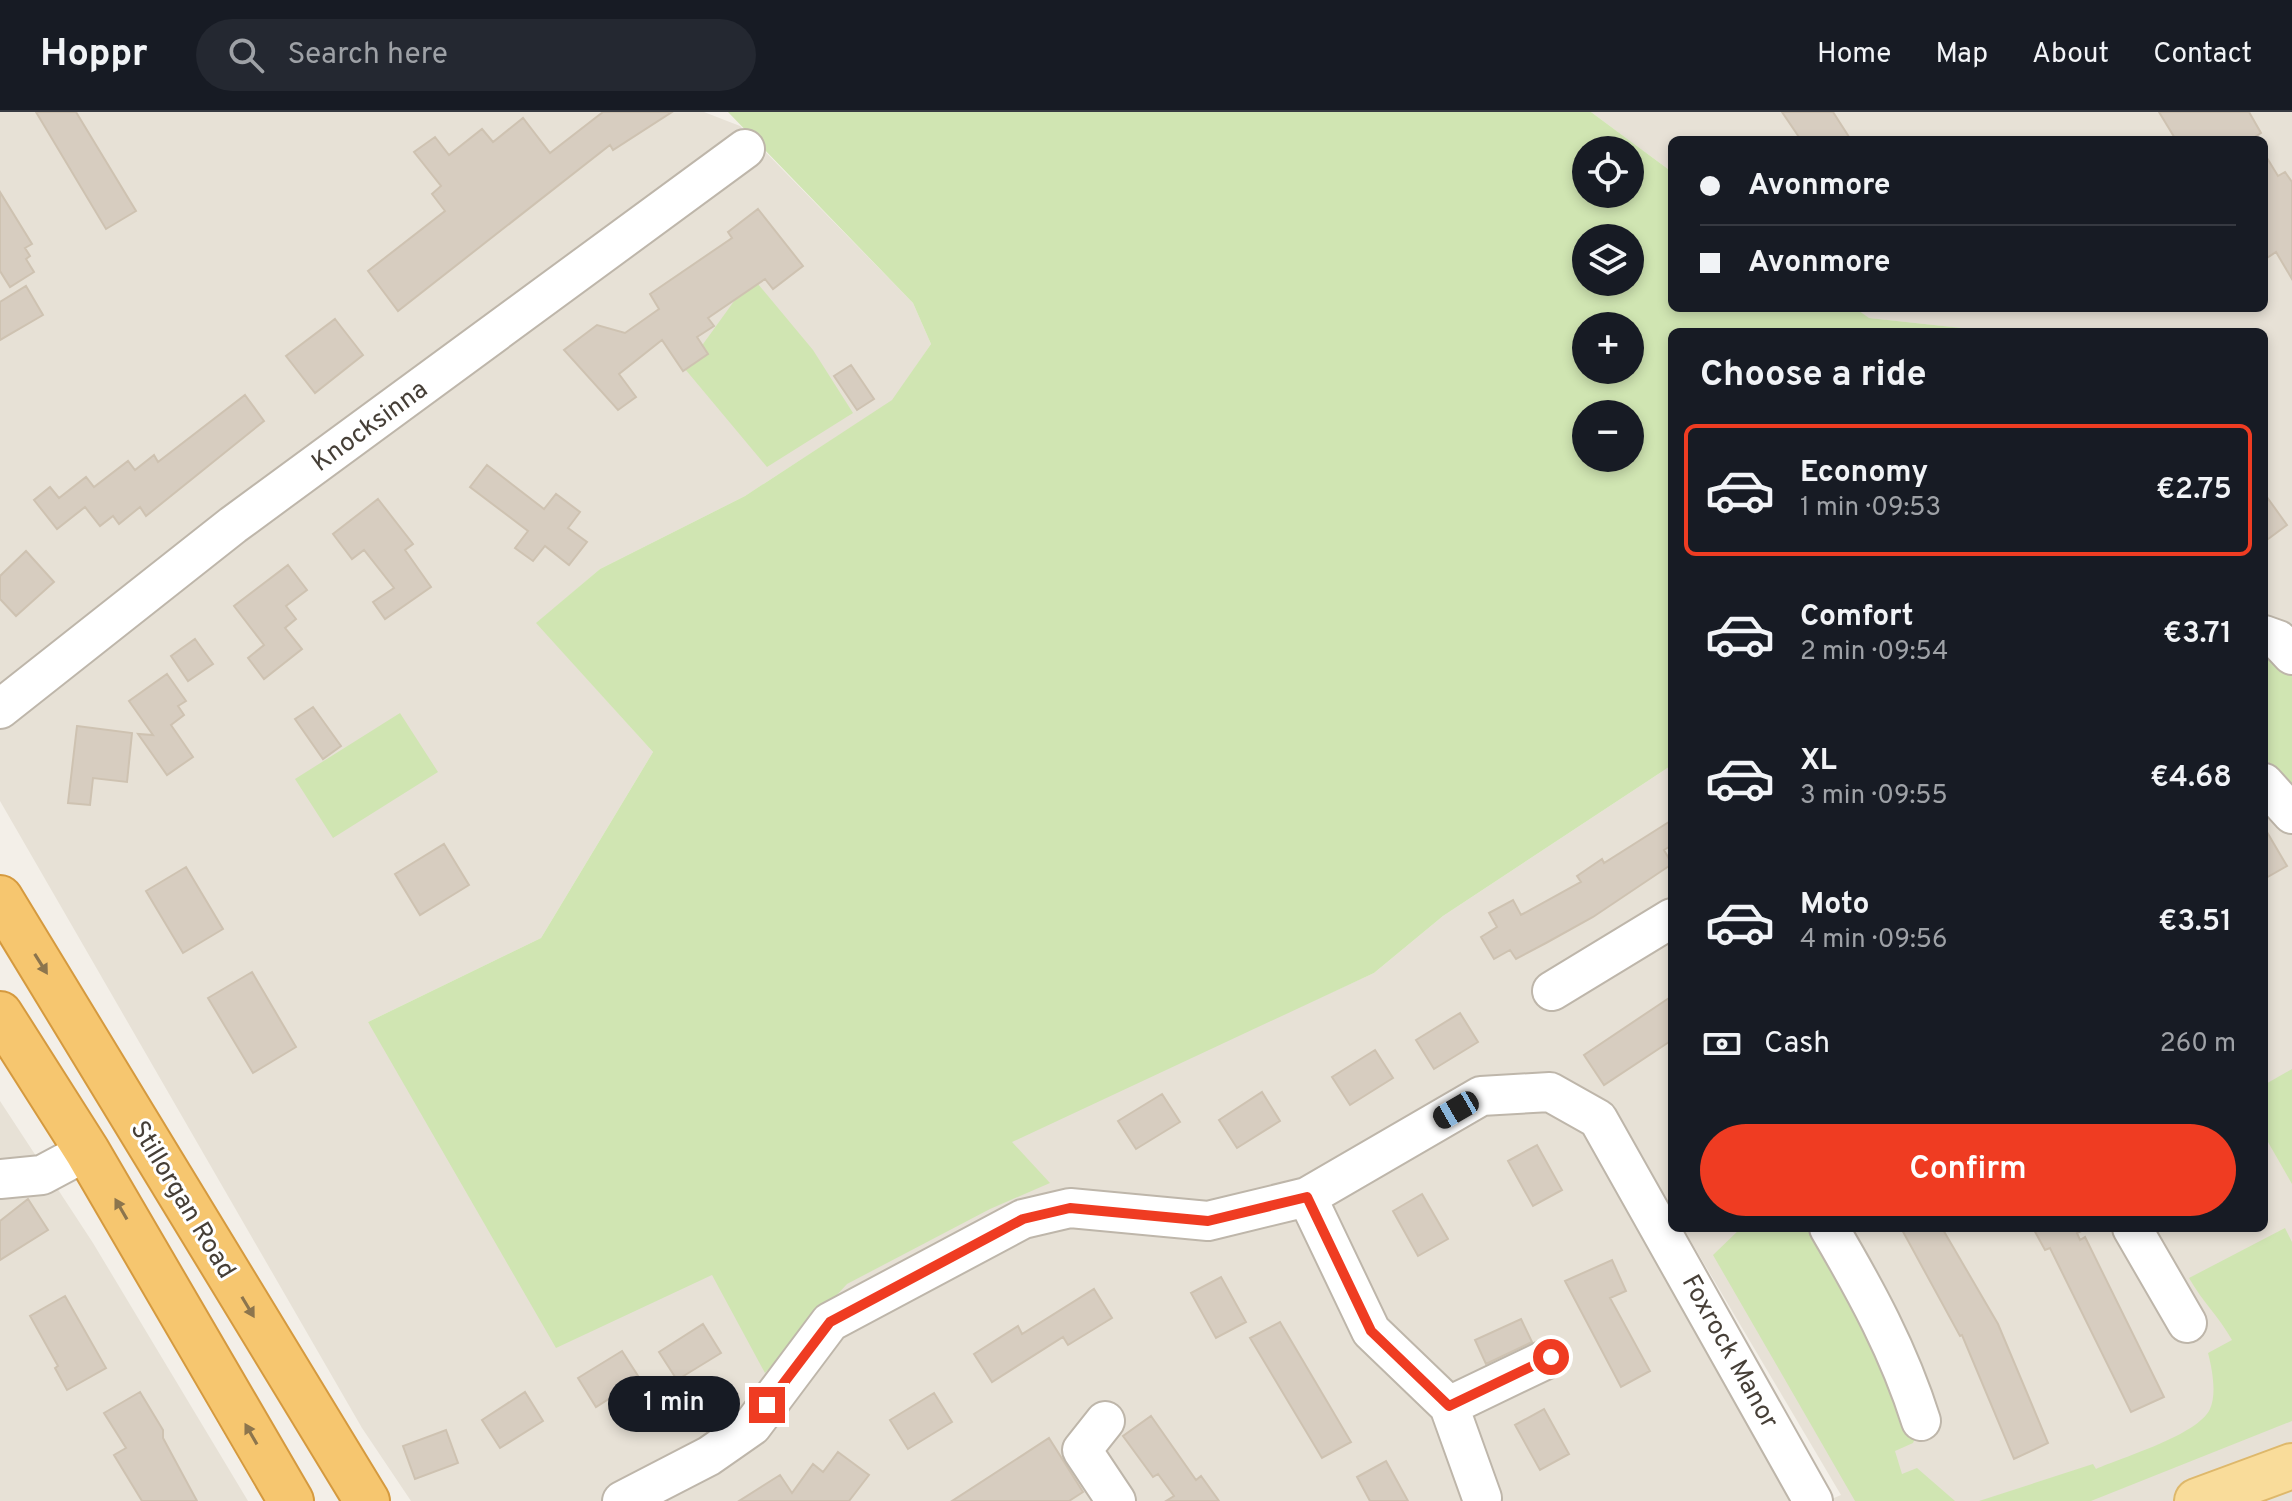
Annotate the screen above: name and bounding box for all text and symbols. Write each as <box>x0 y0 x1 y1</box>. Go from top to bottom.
search box <box>196 19 756 91</box>
text: Hoppr <box>40 31 148 80</box>
icon: search <box>224 33 268 77</box>
text: Search here <box>288 37 448 74</box>
text: Home <box>1817 37 1891 73</box>
text: Map <box>1935 37 1988 73</box>
text: About <box>2032 37 2109 73</box>
text: Contact <box>2153 37 2252 73</box>
map controls <box>1572 136 1644 472</box>
button: locate <box>1572 136 1644 208</box>
text: Avonmore <box>1748 168 1890 205</box>
button: layers <box>1572 224 1644 296</box>
text: Avonmore <box>1748 245 1890 282</box>
button: + <box>1572 312 1644 384</box>
text: Choose a ride <box>1700 353 1926 399</box>
street label: Knocksinna <box>306 374 435 480</box>
button: − <box>1572 400 1644 472</box>
icon: car <box>1704 454 1776 526</box>
text: Economy <box>1800 455 1928 492</box>
text: €2.75 <box>2156 472 2232 509</box>
text: 1 min · 09:53 <box>1800 492 1941 525</box>
icon: car <box>1704 598 1776 670</box>
text: Comfort <box>1800 599 1913 636</box>
text: €3.71 <box>2163 616 2232 653</box>
text: 2 min · 09:54 <box>1800 636 1948 669</box>
icon: car <box>1704 742 1776 814</box>
text: XL <box>1800 743 1837 780</box>
text: €4.68 <box>2150 760 2232 797</box>
text: 3 min · 09:55 <box>1800 780 1948 813</box>
icon: car <box>1704 886 1776 958</box>
text: Moto <box>1800 887 1870 924</box>
text: €3.51 <box>2158 904 2232 941</box>
text: 4 min · 09:56 <box>1800 924 1947 957</box>
one-way arrow <box>34 953 48 975</box>
icon: cash <box>1700 1022 1744 1066</box>
text: Cash <box>1764 1026 1830 1063</box>
text: 260 m <box>2160 1028 2236 1061</box>
car <box>1429 1088 1483 1132</box>
street label: Stillorgan Road <box>122 1115 242 1285</box>
button: Confirm <box>1700 1124 2236 1216</box>
one-way arrow <box>114 1198 128 1220</box>
street label: Foxrock Manor <box>1673 1269 1785 1435</box>
one-way arrow <box>241 1296 255 1318</box>
route start <box>1533 1339 1569 1375</box>
callout: 1 min <box>607 1377 739 1433</box>
text: 1 min <box>643 1387 705 1420</box>
route end <box>749 1387 785 1423</box>
one-way arrow <box>244 1422 258 1445</box>

